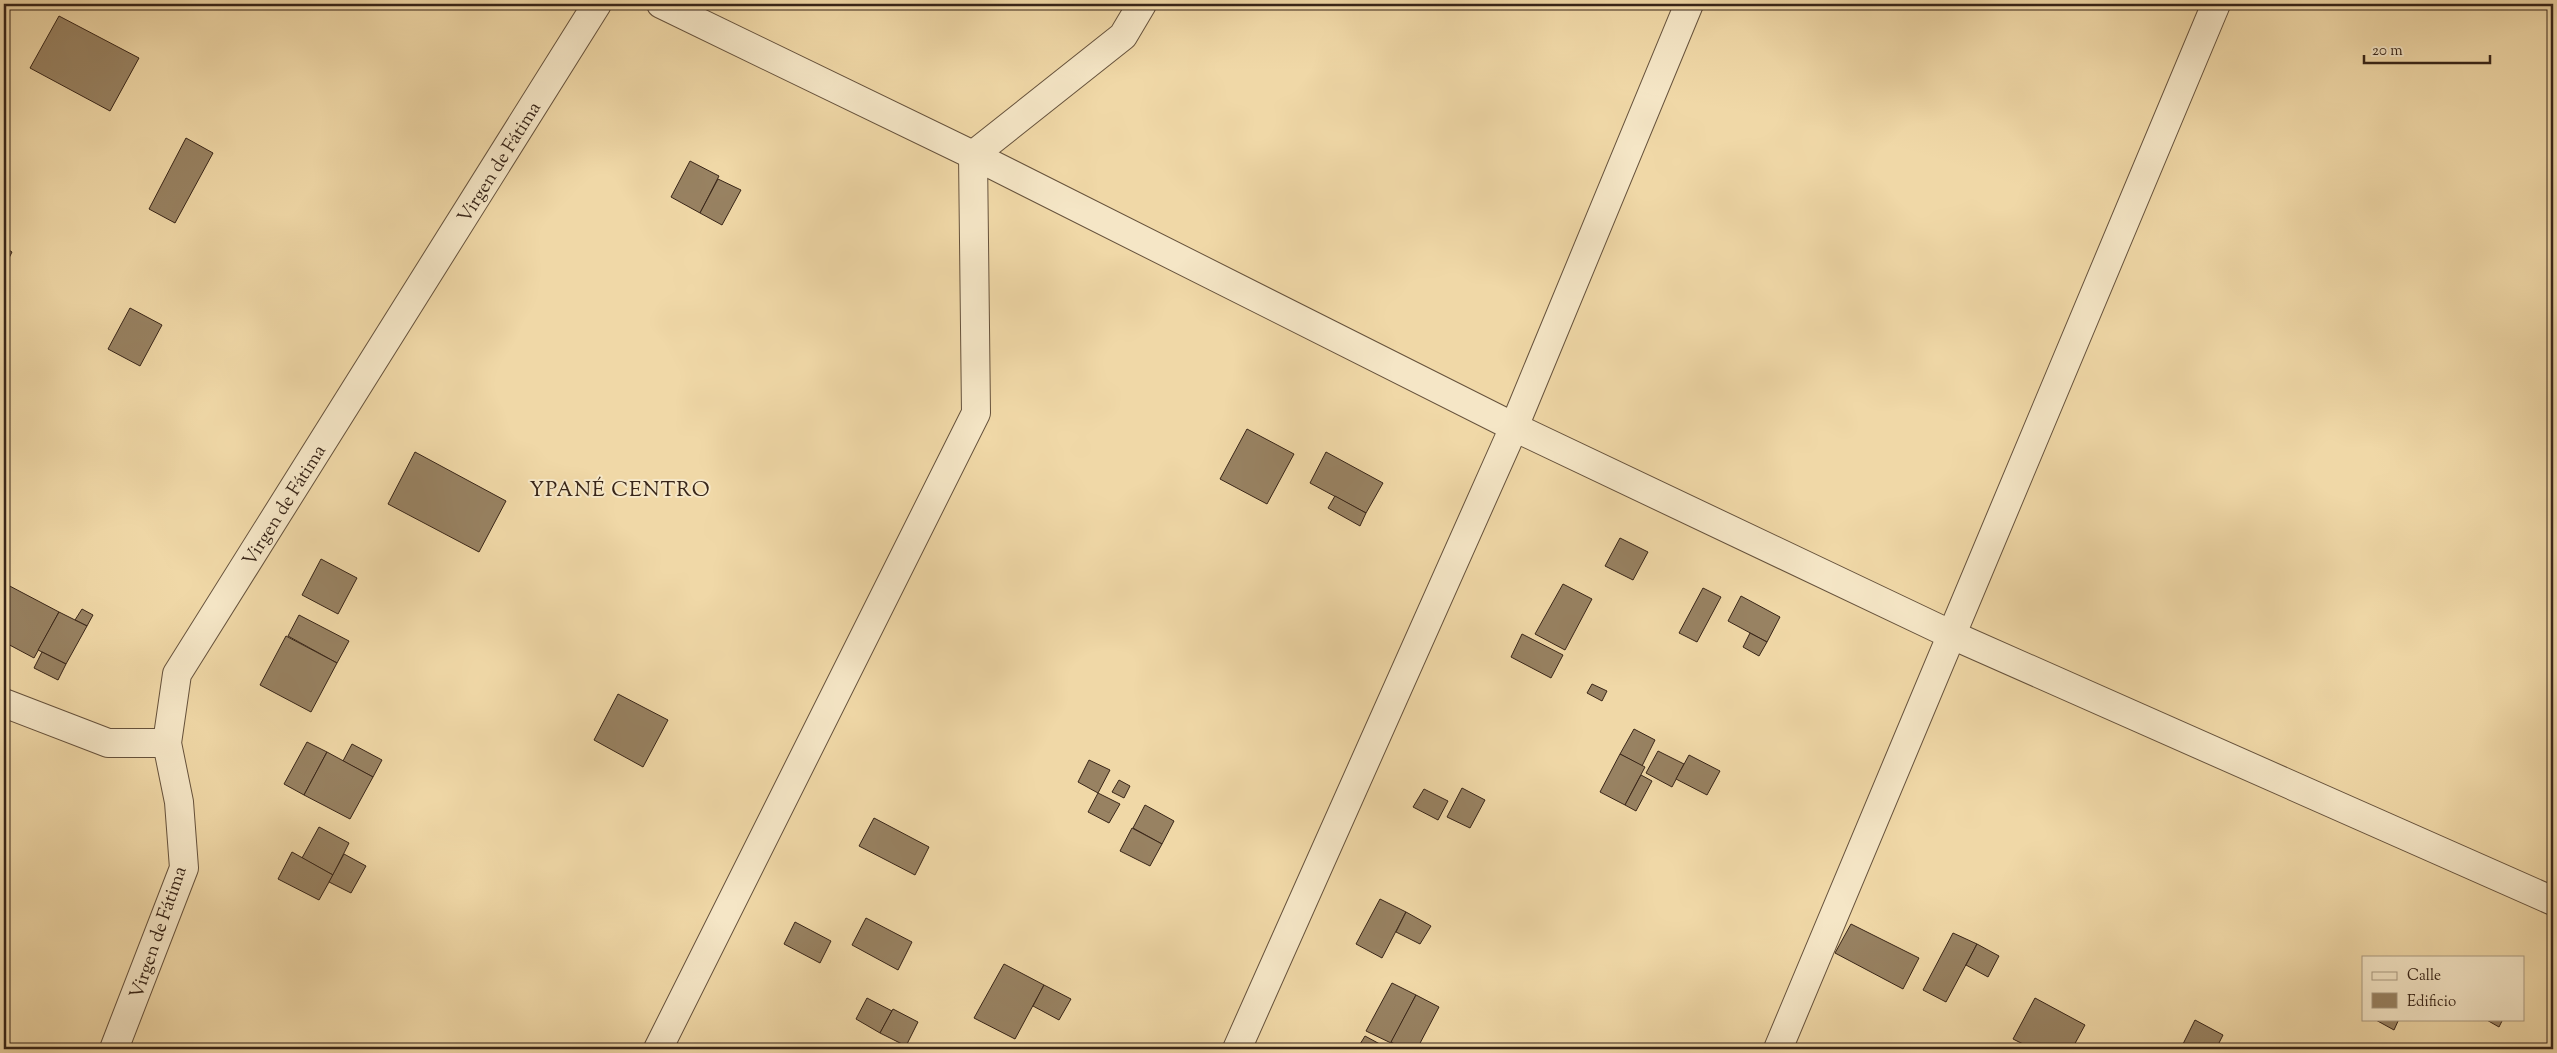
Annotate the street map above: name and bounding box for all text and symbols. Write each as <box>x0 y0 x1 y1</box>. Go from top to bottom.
scale bar <box>2364 32 2491 64</box>
text: 20 m <box>2372 41 2403 62</box>
street label: Virgen de Fátima <box>452 97 549 229</box>
street label: Virgen de Fátima <box>237 440 334 572</box>
district label: YPANÉ CENTRO <box>529 476 711 506</box>
street label: Virgen de Fátima <box>124 863 195 1003</box>
legend <box>2362 956 2524 1020</box>
text: Calle <box>2407 966 2441 987</box>
text: Edificio <box>2407 992 2456 1013</box>

